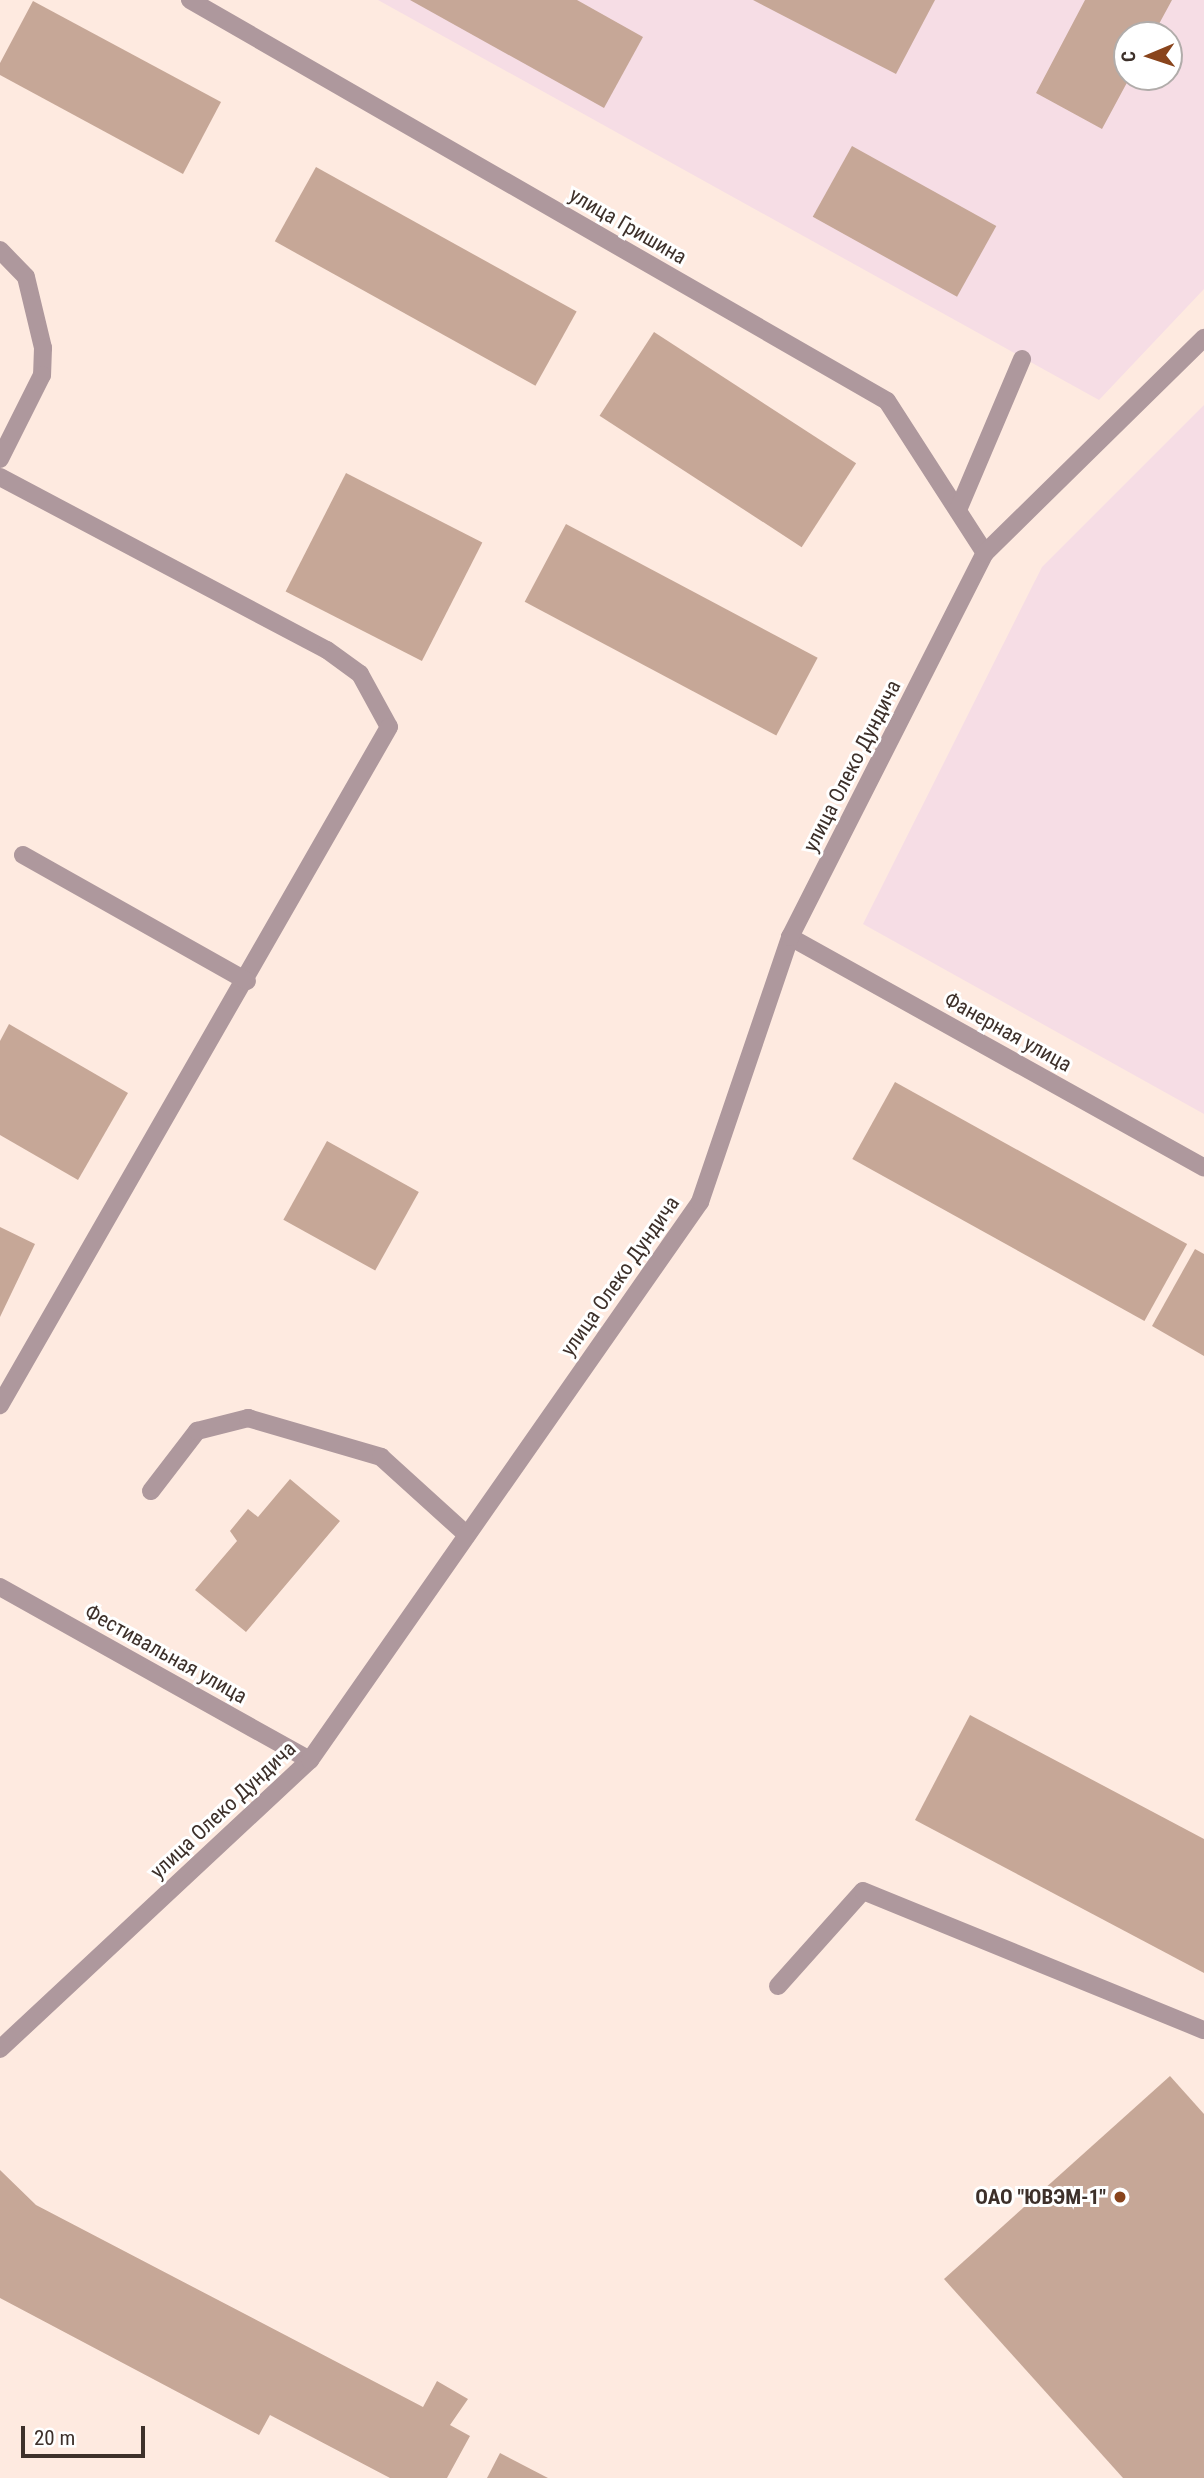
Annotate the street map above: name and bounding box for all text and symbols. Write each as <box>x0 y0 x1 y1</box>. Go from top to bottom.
north arrow <box>1113 21 1183 91</box>
text: С <box>1117 51 1140 63</box>
street label: улица Гришина <box>565 182 691 270</box>
street label: улица Олеко Дундича <box>798 676 906 856</box>
street label: Фанерная улица <box>940 987 1076 1077</box>
street label: улица Олеко Дундича <box>555 1191 685 1361</box>
street label: Фестивальная улица <box>81 1599 251 1709</box>
street label: улица Олеко Дундича <box>145 1736 301 1884</box>
place label: ОАО "ЮВЭМ-1" <box>975 2184 1106 2210</box>
marker: ОАО "ЮВЭМ-1" <box>1112 2189 1128 2205</box>
scale bar <box>24 2412 149 2456</box>
text: 20 m <box>34 2426 75 2450</box>

